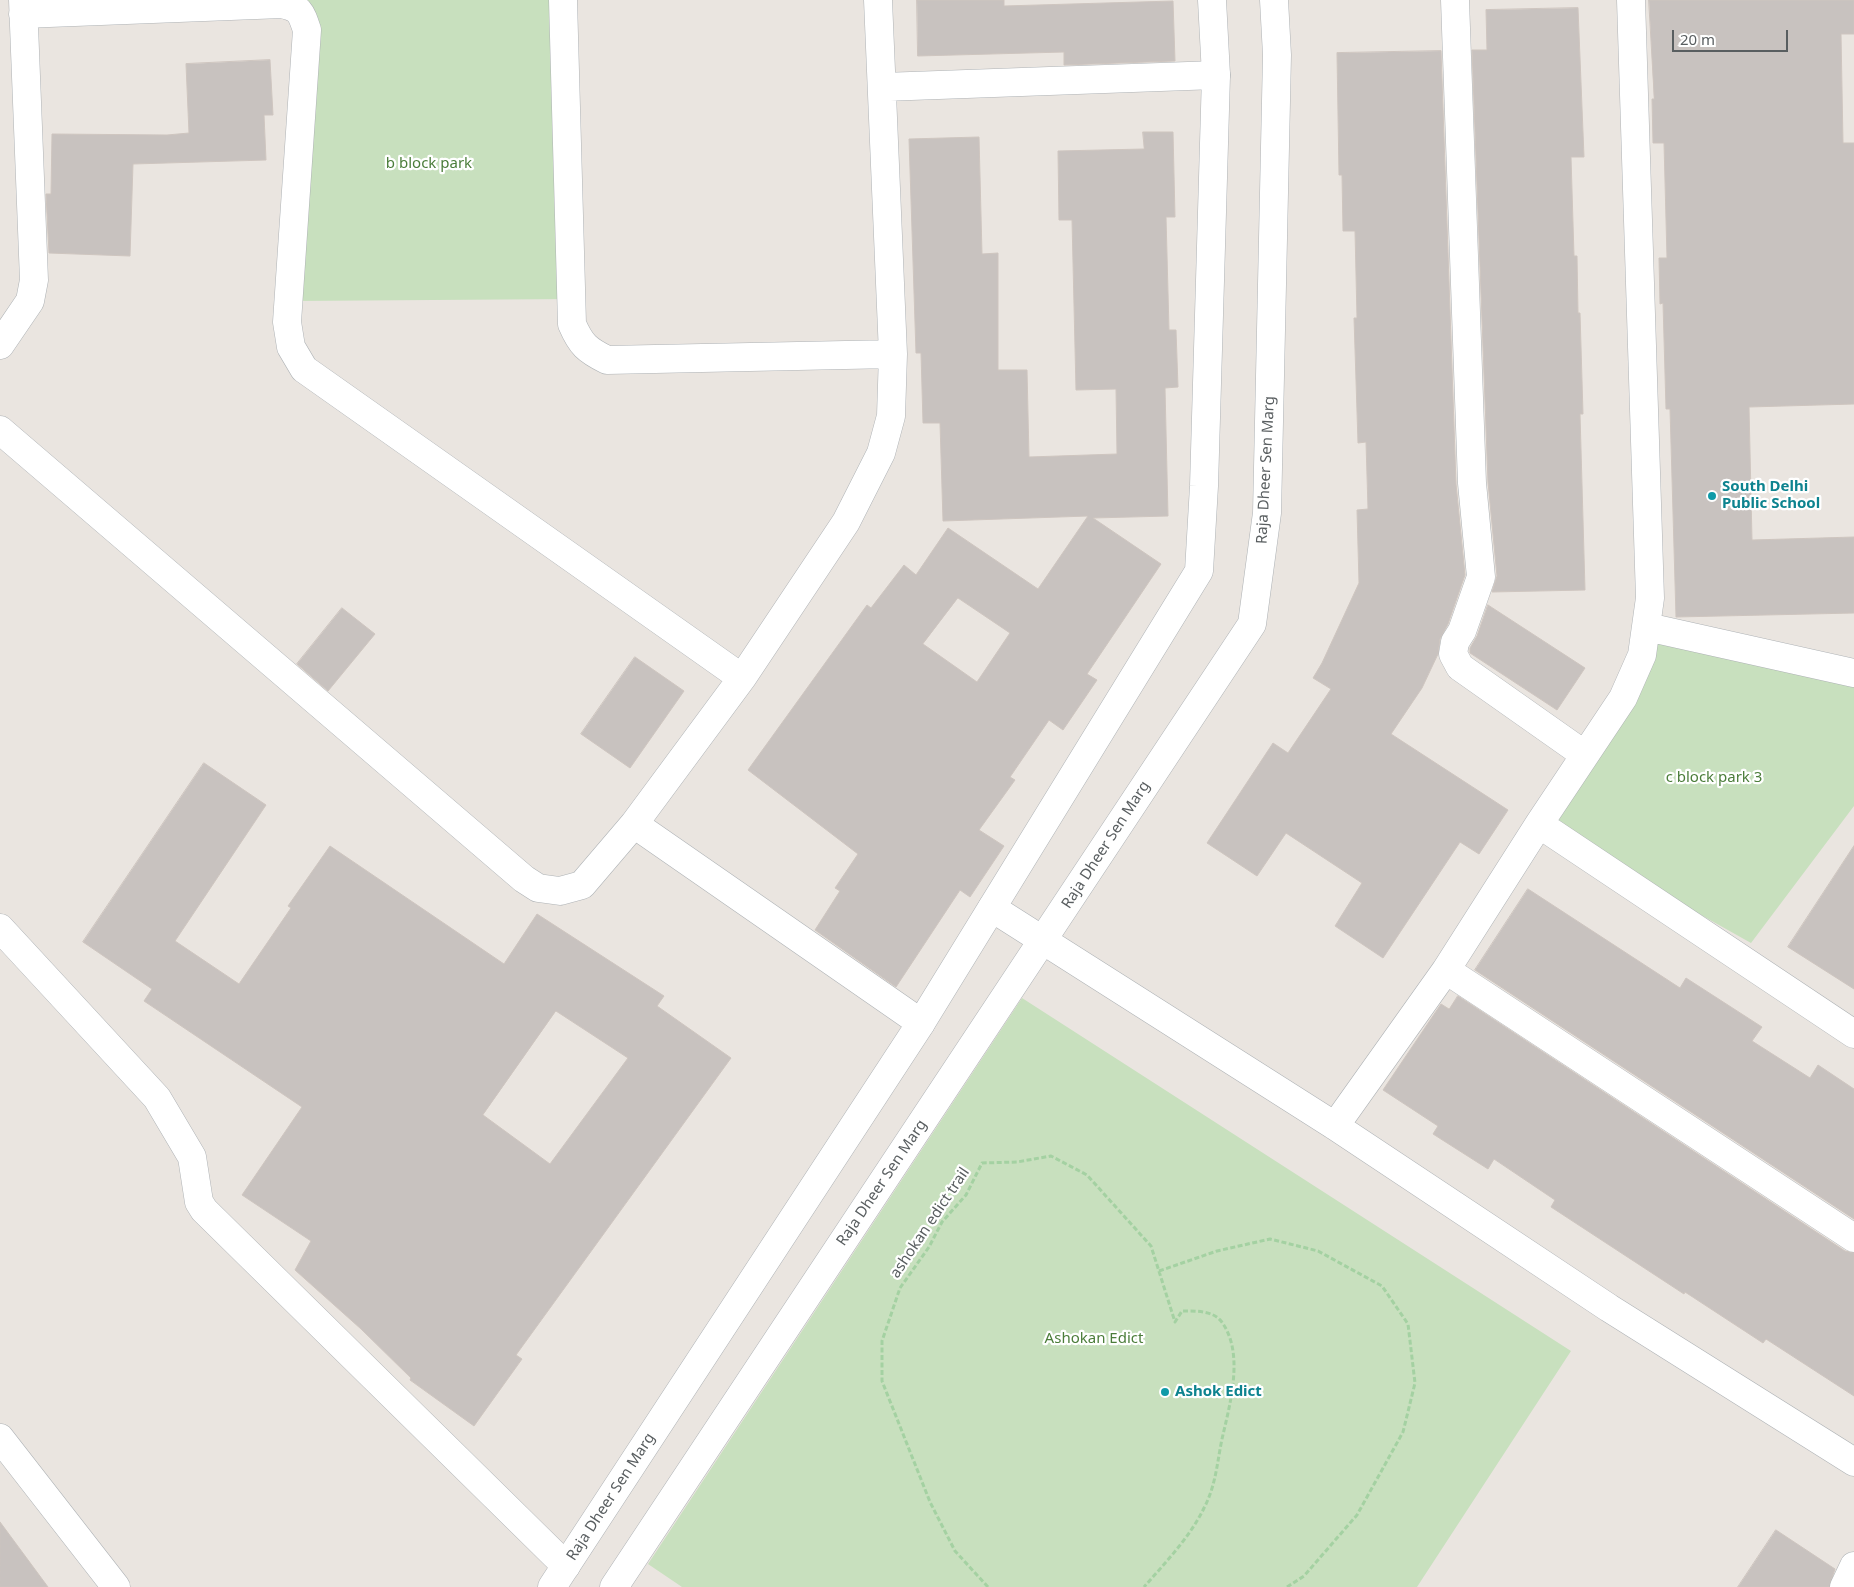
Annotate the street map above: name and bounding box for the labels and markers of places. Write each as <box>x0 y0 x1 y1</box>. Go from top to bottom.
place label: South Delhi Public School <box>1722 478 1820 513</box>
marker: South Delhi Public School <box>1706 490 1718 502</box>
place label: Ashok Edict <box>1175 1383 1262 1401</box>
marker: Ashok Edict <box>1159 1386 1171 1398</box>

